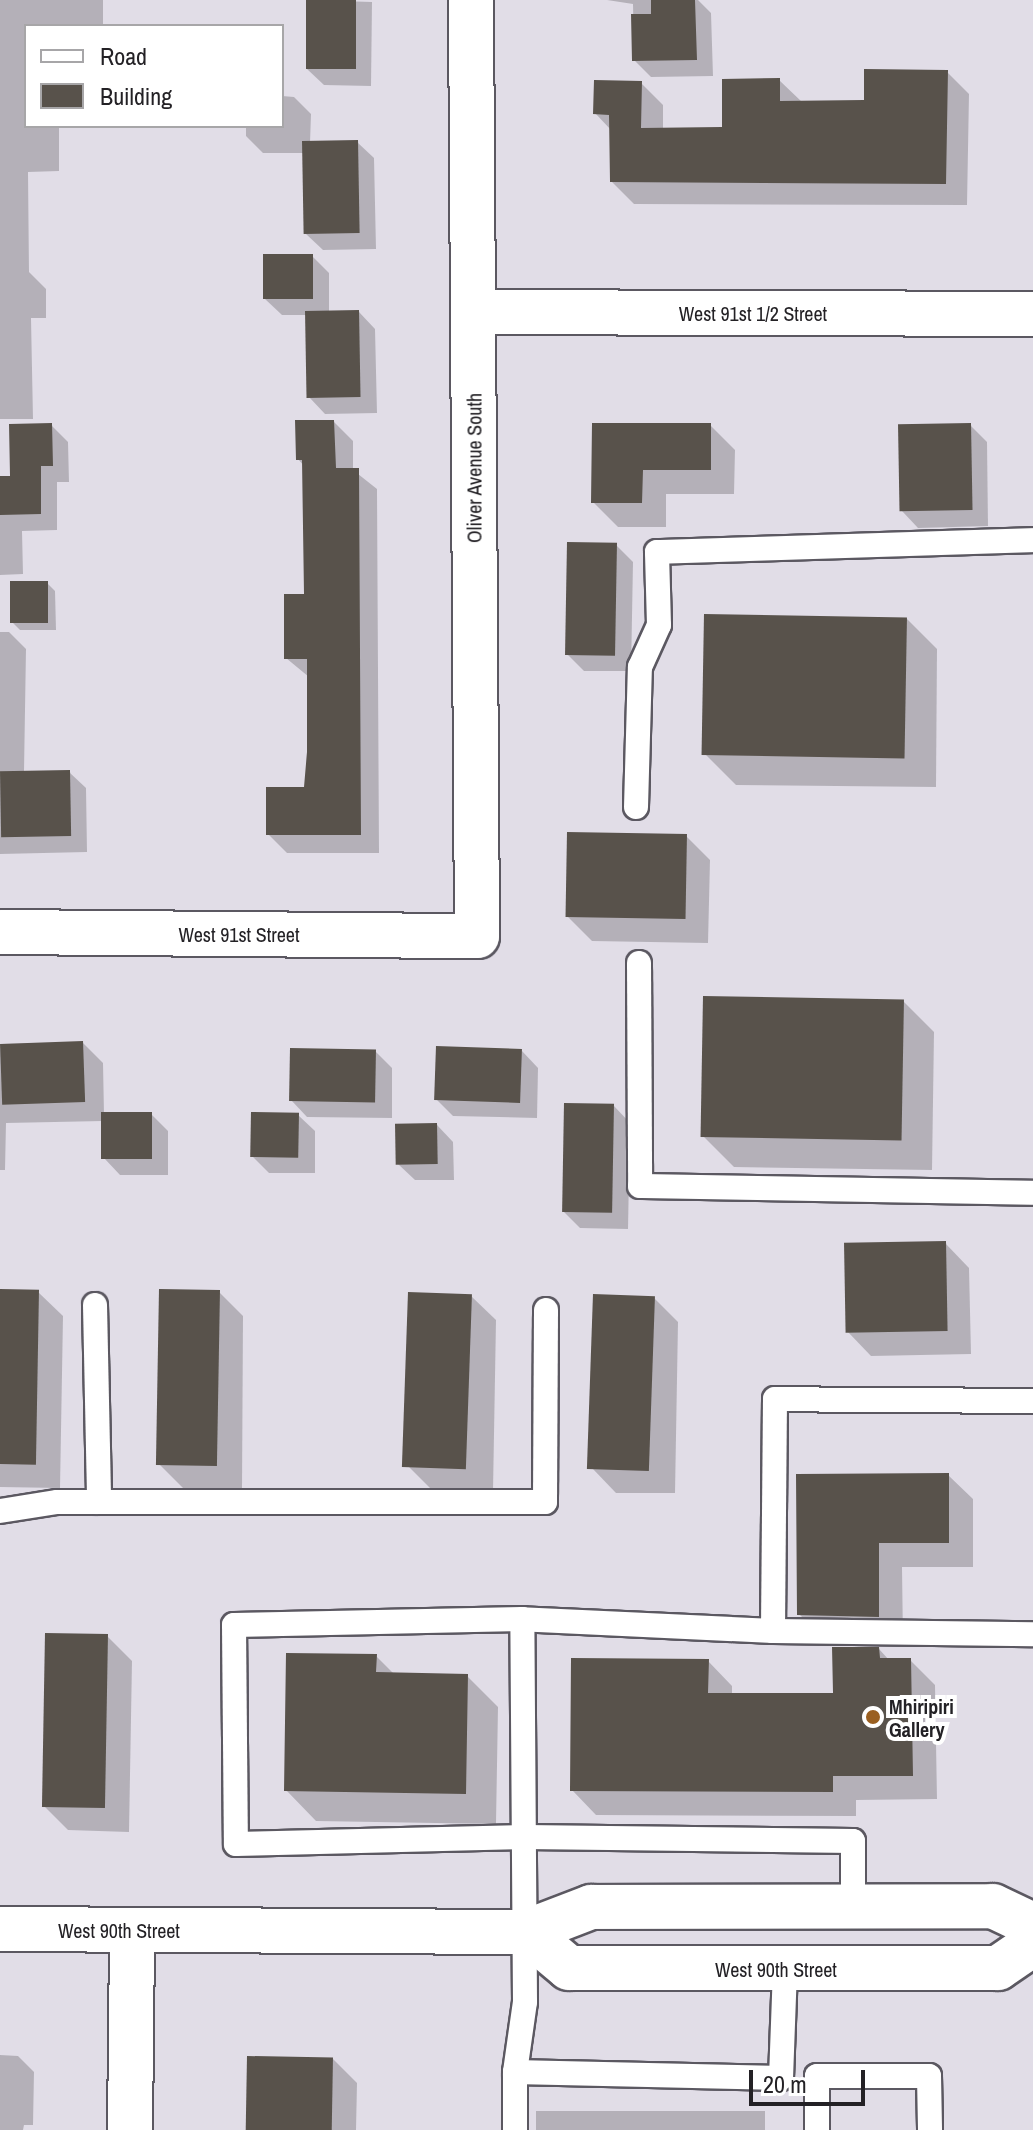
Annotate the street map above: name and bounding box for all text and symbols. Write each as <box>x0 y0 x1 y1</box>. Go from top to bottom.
legend <box>24 24 284 128</box>
text: Road <box>100 40 147 72</box>
text: Building <box>100 80 172 112</box>
street label: West 91st 1/2 Street <box>679 301 827 325</box>
street label: Oliver Avenue South <box>462 392 486 544</box>
street label: West 91st Street <box>179 922 299 946</box>
place label: Mhiripiri Gallery <box>889 1694 954 1741</box>
marker: Mhiripiri Gallery <box>864 1708 882 1726</box>
street label: West 90th Street <box>58 1918 180 1942</box>
street label: West 90th Street <box>715 1957 837 1981</box>
scale bar <box>753 2054 869 2104</box>
text: 20 m <box>763 2068 807 2100</box>

